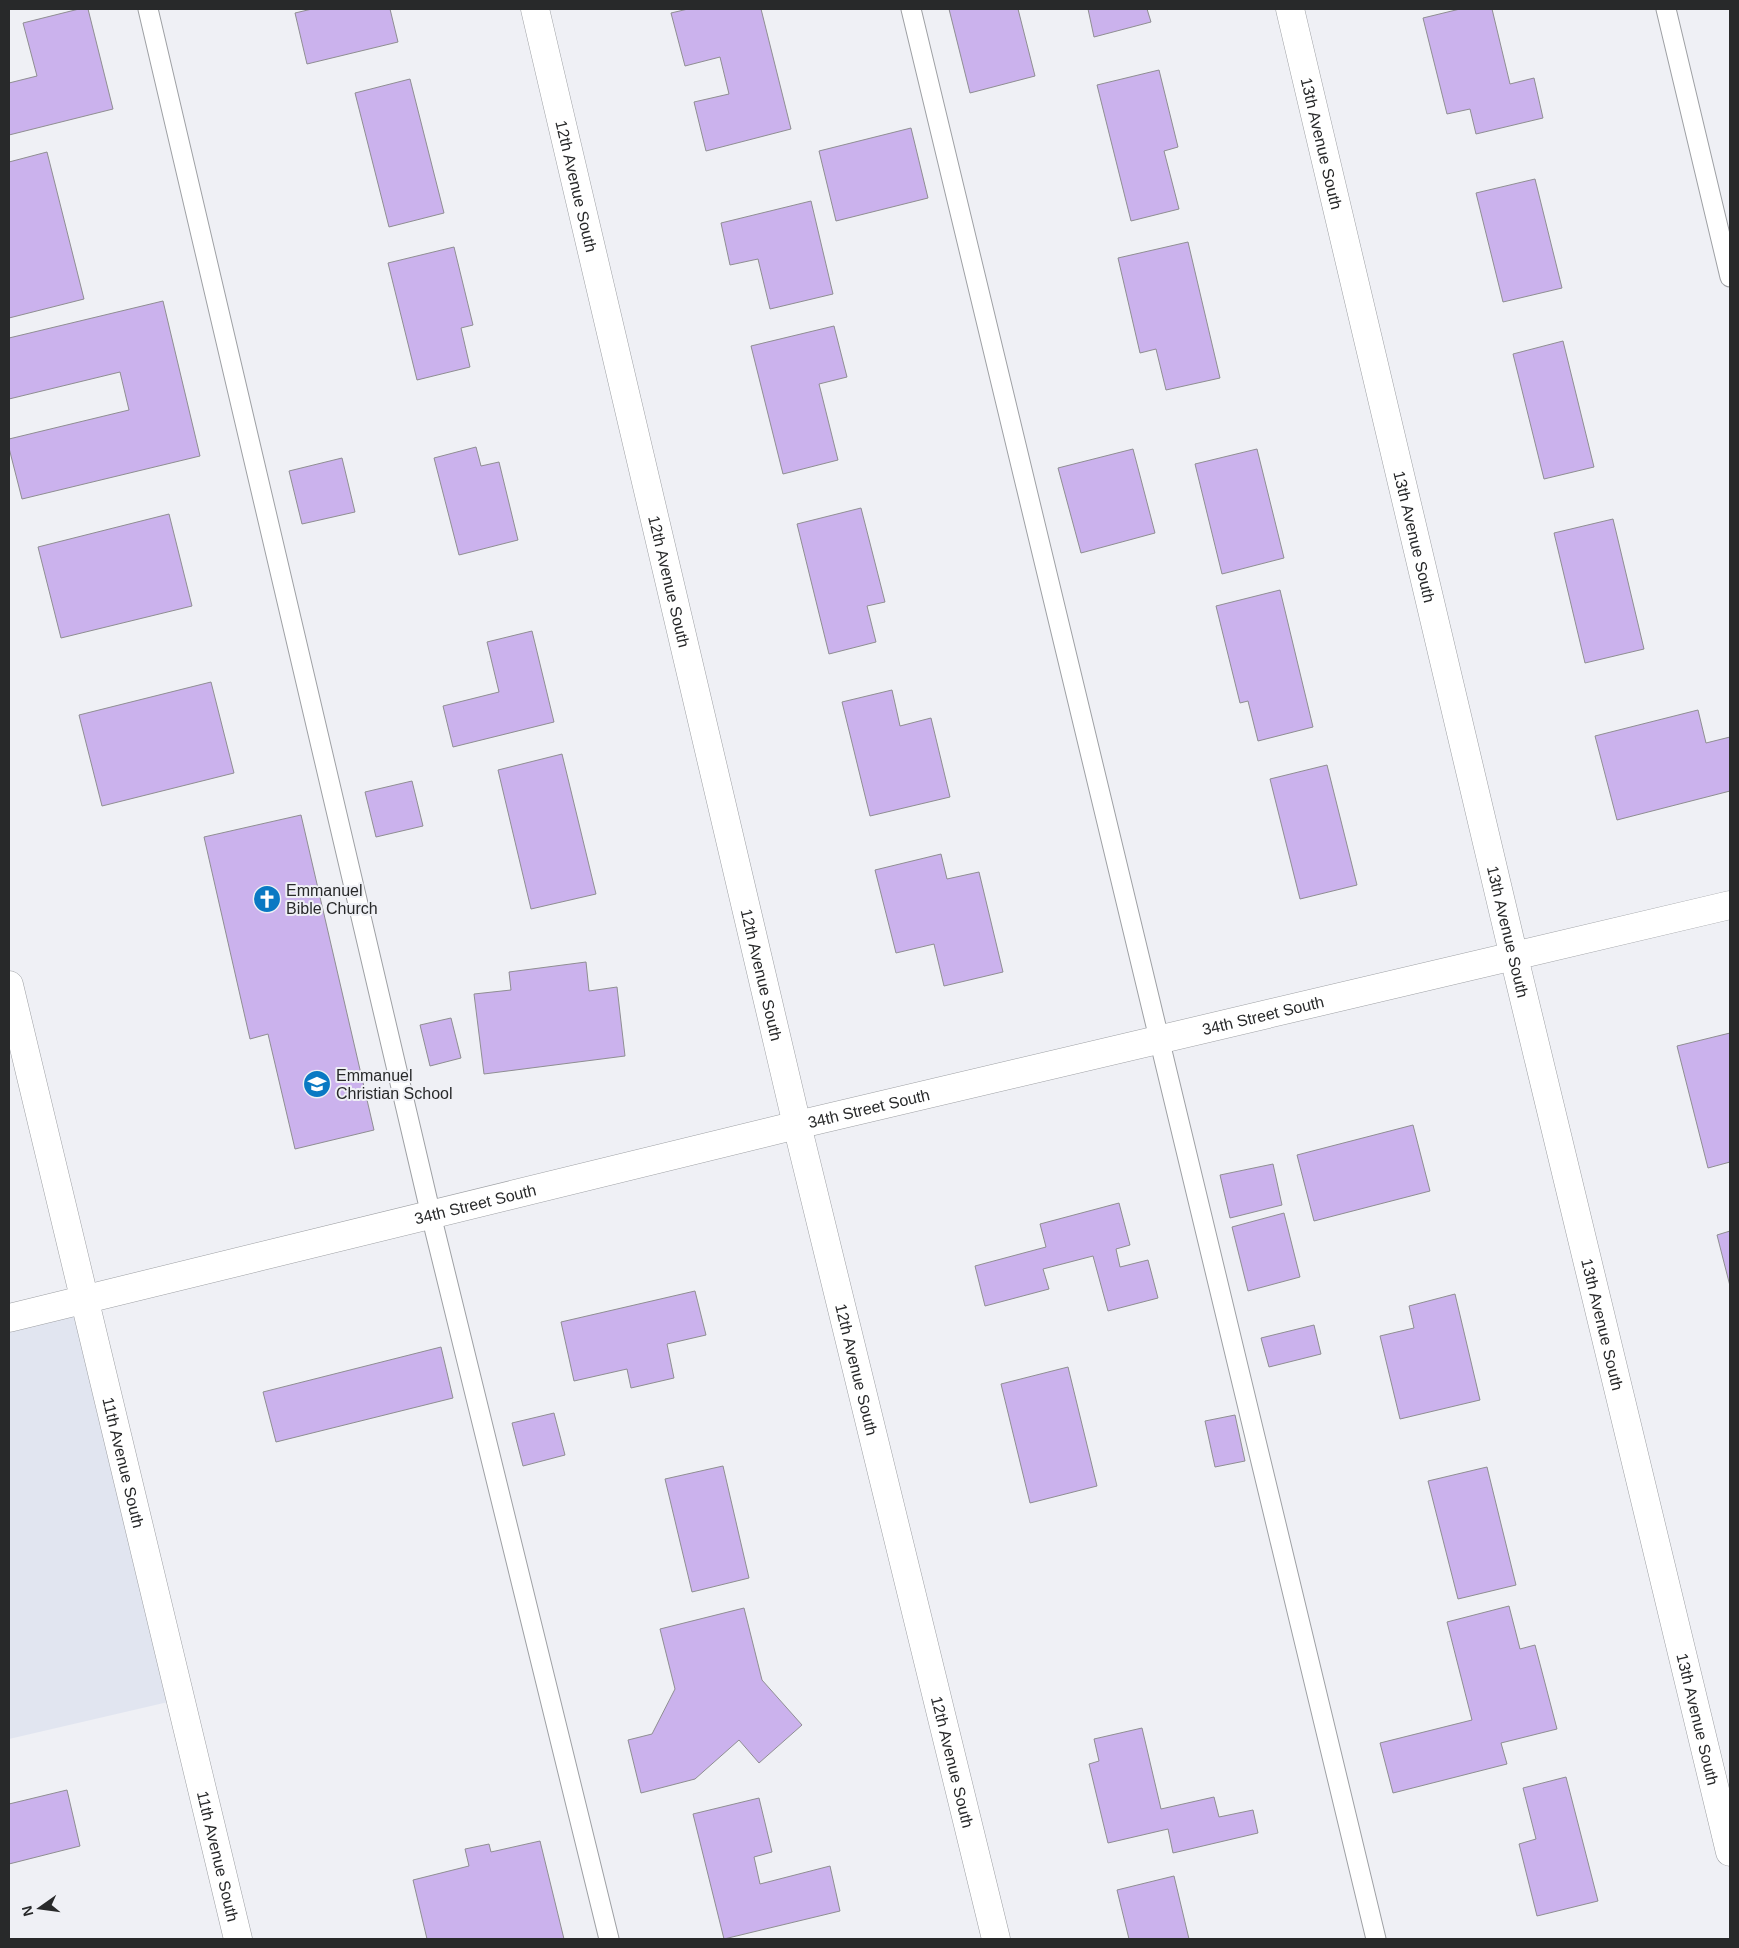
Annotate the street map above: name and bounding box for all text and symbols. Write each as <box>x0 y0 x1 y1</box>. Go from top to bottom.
street label: 13th Avenue South <box>1297 76 1345 211</box>
street label: 12th Avenue South <box>552 119 600 254</box>
street label: 13th Avenue South <box>1390 469 1438 604</box>
street label: 12th Avenue South <box>645 514 693 649</box>
street label: 13th Avenue South <box>1484 864 1531 999</box>
place label: Emmanuel Bible Church <box>286 882 378 917</box>
church icon: Emmanuel Bible Church <box>252 884 282 914</box>
street label: 12th Avenue South <box>738 907 785 1043</box>
street label: 34th Street South <box>1200 993 1326 1038</box>
place label: Emmanuel Christian School <box>336 1067 453 1102</box>
school or university icon: Emmanuel Christian School <box>302 1069 332 1099</box>
street label: 34th Street South <box>806 1086 931 1131</box>
street label: 34th Street South <box>413 1181 538 1227</box>
street label: 13th Avenue South <box>1578 1257 1626 1392</box>
street label: 12th Avenue South <box>832 1302 881 1437</box>
street label: 11th Avenue South <box>99 1395 147 1530</box>
street label: 13th Avenue South <box>1673 1652 1722 1787</box>
street label: 12th Avenue South <box>928 1694 977 1830</box>
street label: 11th Avenue South <box>194 1789 242 1923</box>
north arrow <box>15 1883 65 1933</box>
text: N <box>18 1904 36 1918</box>

